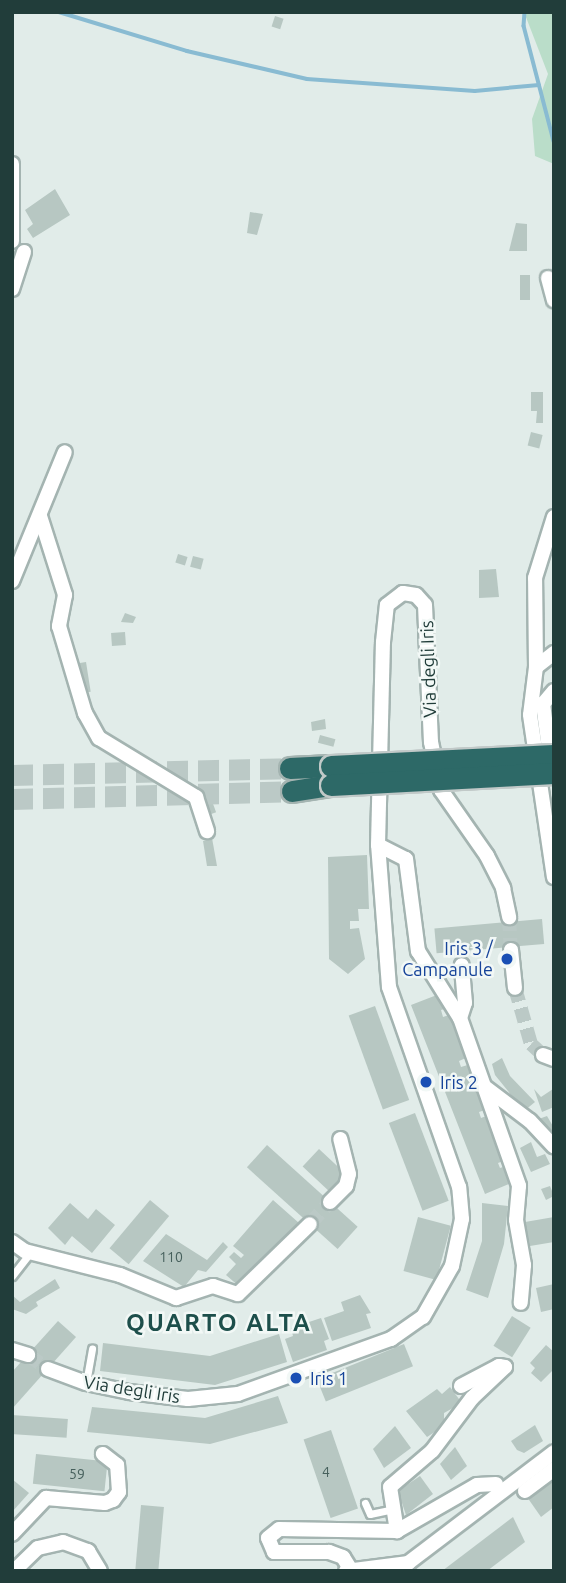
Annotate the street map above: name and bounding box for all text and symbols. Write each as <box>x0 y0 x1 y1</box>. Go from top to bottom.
street label: Via degli Iris <box>416 620 440 718</box>
place label: Iris 3 / Campanule <box>402 938 493 981</box>
marker: Iris 3 / Campanule <box>499 951 515 967</box>
place label: Iris 2 <box>440 1071 478 1093</box>
marker: Iris 2 <box>418 1074 434 1090</box>
house number: 110 <box>159 1249 183 1265</box>
district label: QUARTO ALTA <box>127 1309 311 1337</box>
place label: Iris 1 <box>310 1367 348 1389</box>
marker: Iris 1 <box>288 1370 304 1386</box>
street label: Via degli Iris <box>82 1371 182 1407</box>
house number: 4 <box>322 1464 330 1480</box>
house number: 59 <box>69 1466 85 1482</box>

